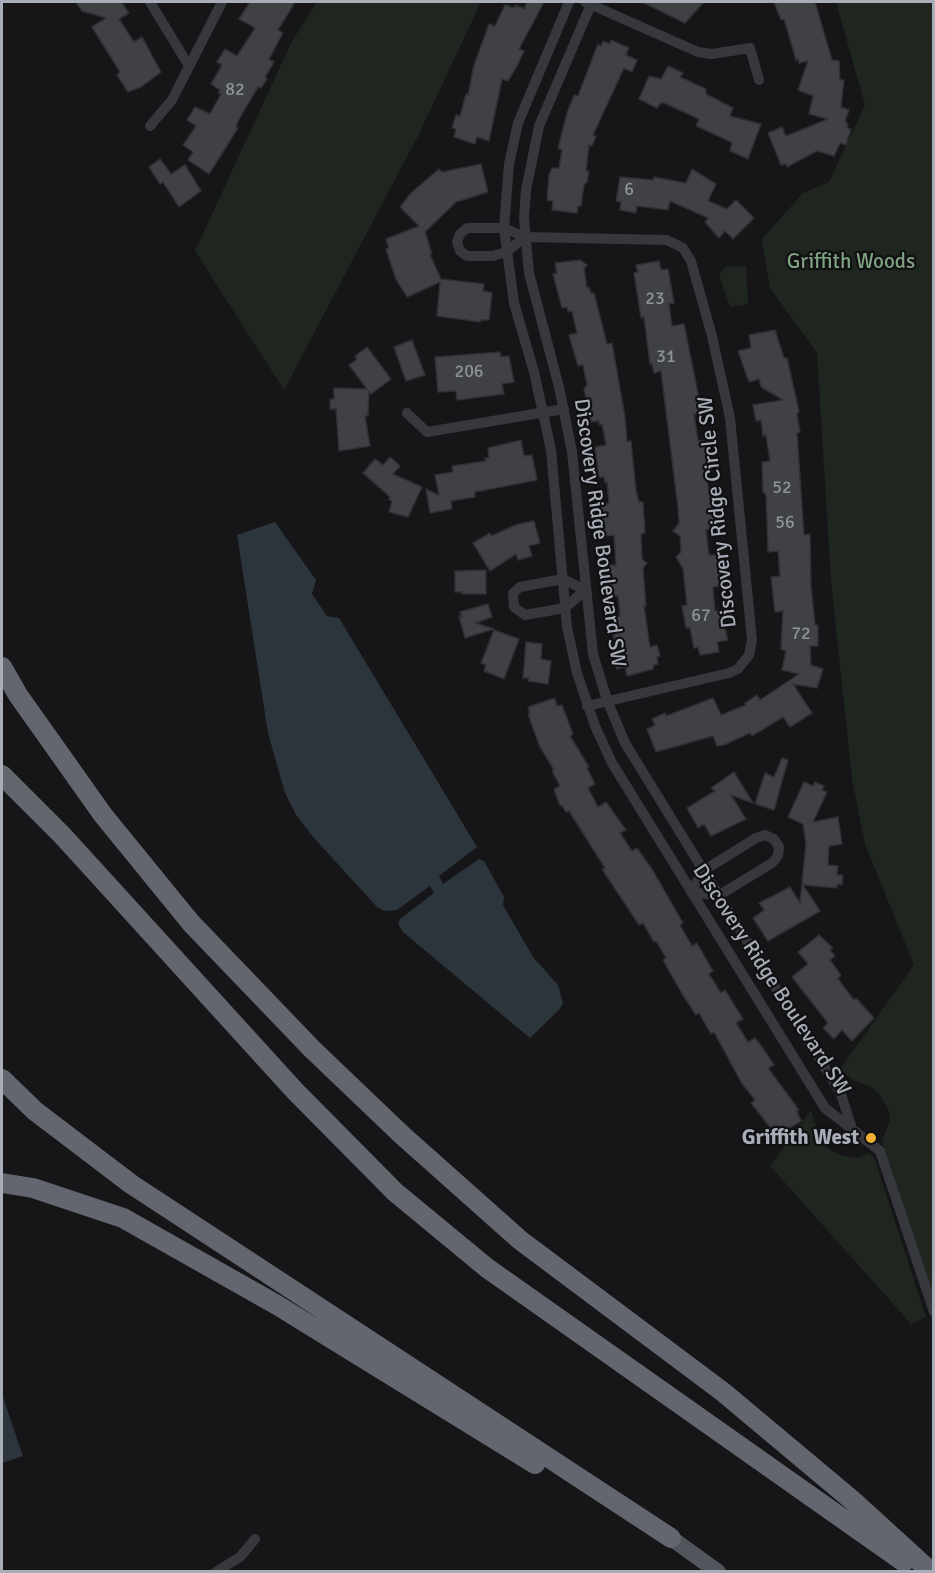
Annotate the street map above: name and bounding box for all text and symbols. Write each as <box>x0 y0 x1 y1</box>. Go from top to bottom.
house number: 82 <box>225 79 245 101</box>
house number: 6 <box>624 179 634 201</box>
park label: Griffith Woods <box>787 249 915 275</box>
house number: 23 <box>645 288 665 310</box>
house number: 31 <box>656 346 676 368</box>
house number: 206 <box>454 361 484 383</box>
street label: Discovery Ridge Circle SW <box>693 395 743 629</box>
street label: Discovery Ridge Boulevard SW <box>568 397 630 669</box>
house number: 52 <box>772 477 792 499</box>
house number: 56 <box>775 512 795 534</box>
house number: 67 <box>691 605 711 627</box>
house number: 72 <box>791 623 811 645</box>
street label: Discovery Ridge Boulevard SW <box>687 860 855 1100</box>
place label: Griffith West <box>742 1125 859 1151</box>
marker: Griffith West <box>864 1131 878 1145</box>

